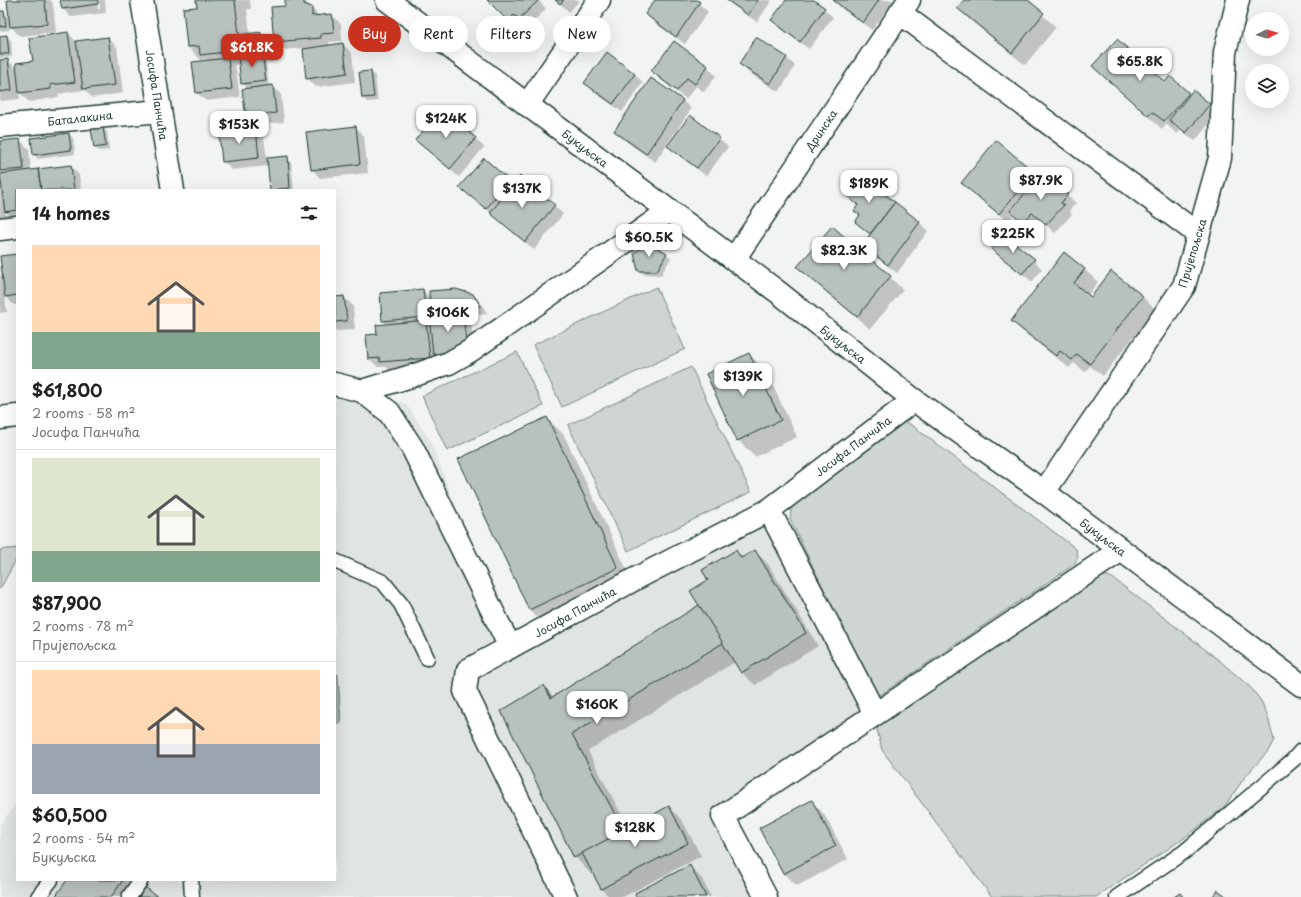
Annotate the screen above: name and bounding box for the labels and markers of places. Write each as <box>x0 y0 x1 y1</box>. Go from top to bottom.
pin: $61.8K <box>219 34 285 68</box>
pin: $65.8K <box>1107 48 1173 82</box>
pin: $124K <box>418 105 474 139</box>
pin: $153K <box>211 111 267 145</box>
pin: $87.9K <box>1008 167 1074 201</box>
pin: $189K <box>841 170 897 204</box>
pin: $137K <box>494 175 550 209</box>
pin: $225K <box>985 220 1041 254</box>
pin: $60.5K <box>616 224 682 258</box>
pin: $82.3K <box>811 237 877 271</box>
pin: $106K <box>420 299 476 333</box>
pin: $139K <box>715 363 771 397</box>
pin: $160K <box>569 691 625 725</box>
pin: $128K <box>607 814 663 848</box>

